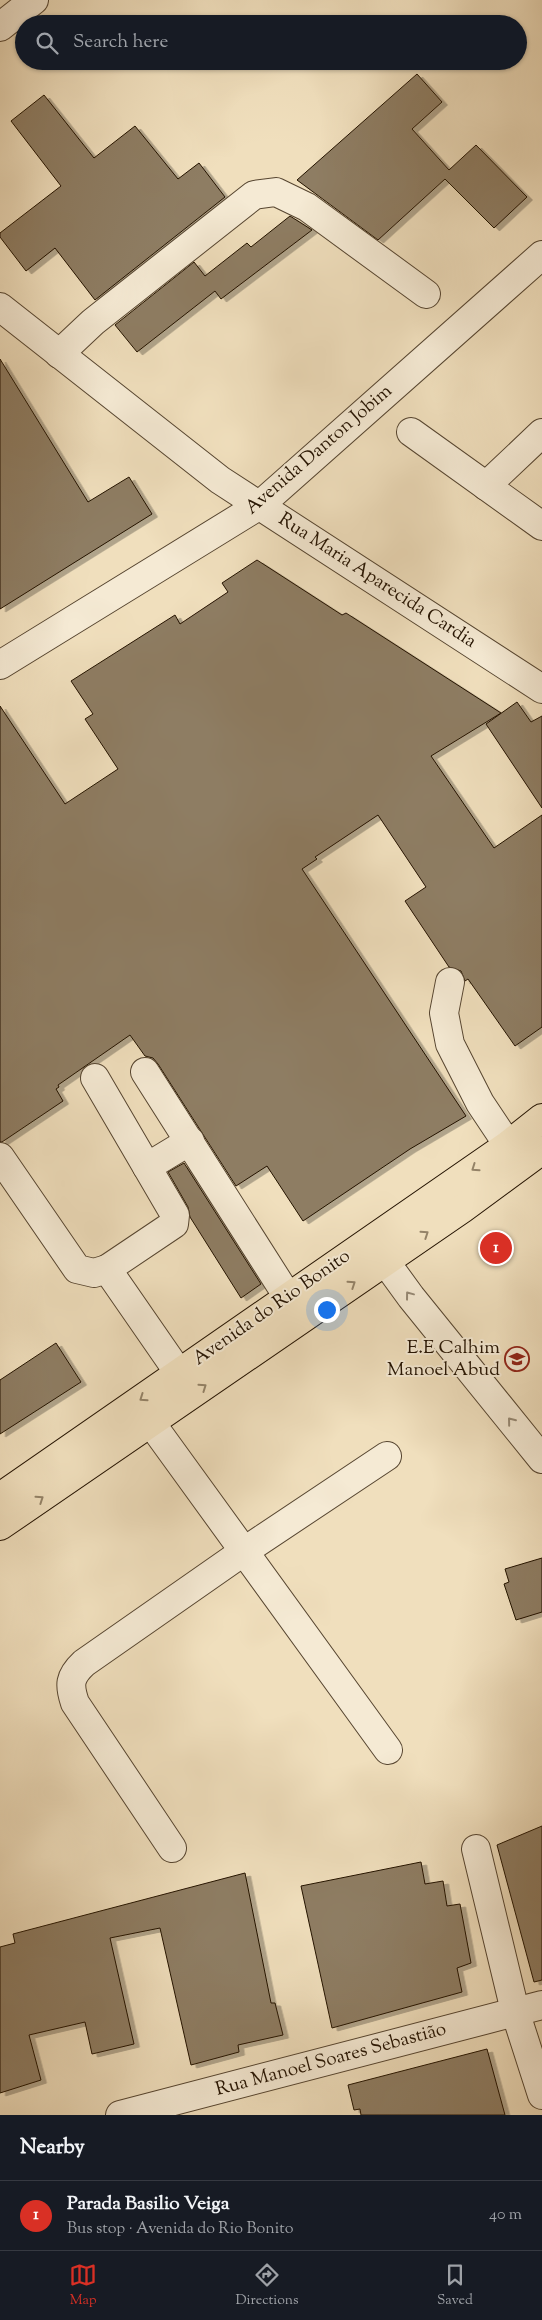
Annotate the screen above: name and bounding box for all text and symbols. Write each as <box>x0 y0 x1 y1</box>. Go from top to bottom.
search box <box>15 15 527 70</box>
icon: search <box>33 29 61 57</box>
text: Search here <box>73 29 168 56</box>
street label: Avenida Danton Jobim <box>240 378 399 522</box>
street label: Rua Maria Aparecida Cardia <box>273 507 482 655</box>
one-way arrow <box>471 1162 480 1171</box>
pin: 1 <box>480 1229 512 1267</box>
one-way arrow <box>419 1231 429 1240</box>
street label: Avenida do Rio Bonito <box>188 1243 356 1373</box>
one-way arrow <box>346 1281 356 1290</box>
one-way arrow <box>407 1292 415 1301</box>
your location <box>314 1297 340 1323</box>
place label: E.E Calhim Manoel Abud <box>387 1335 500 1384</box>
school or university icon: E.E Calhim Manoel Abud <box>504 1346 530 1372</box>
one-way arrow <box>197 1384 207 1393</box>
one-way arrow <box>139 1392 148 1401</box>
one-way arrow <box>509 1418 517 1427</box>
one-way arrow <box>34 1496 44 1505</box>
street label: Rua Manoel Soares Sebastião <box>213 2016 449 2104</box>
text: Nearby <box>20 2133 85 2163</box>
text: Parada Basilio Veiga <box>67 2191 229 2218</box>
text: 1 <box>33 2204 39 2227</box>
text: 40 m <box>489 2204 522 2227</box>
text: Bus stop · Avenida do Rio Bonito <box>67 2218 293 2241</box>
tab: Map <box>69 2261 97 2311</box>
tab: Directions <box>235 2261 299 2311</box>
tab: Saved <box>437 2261 473 2311</box>

